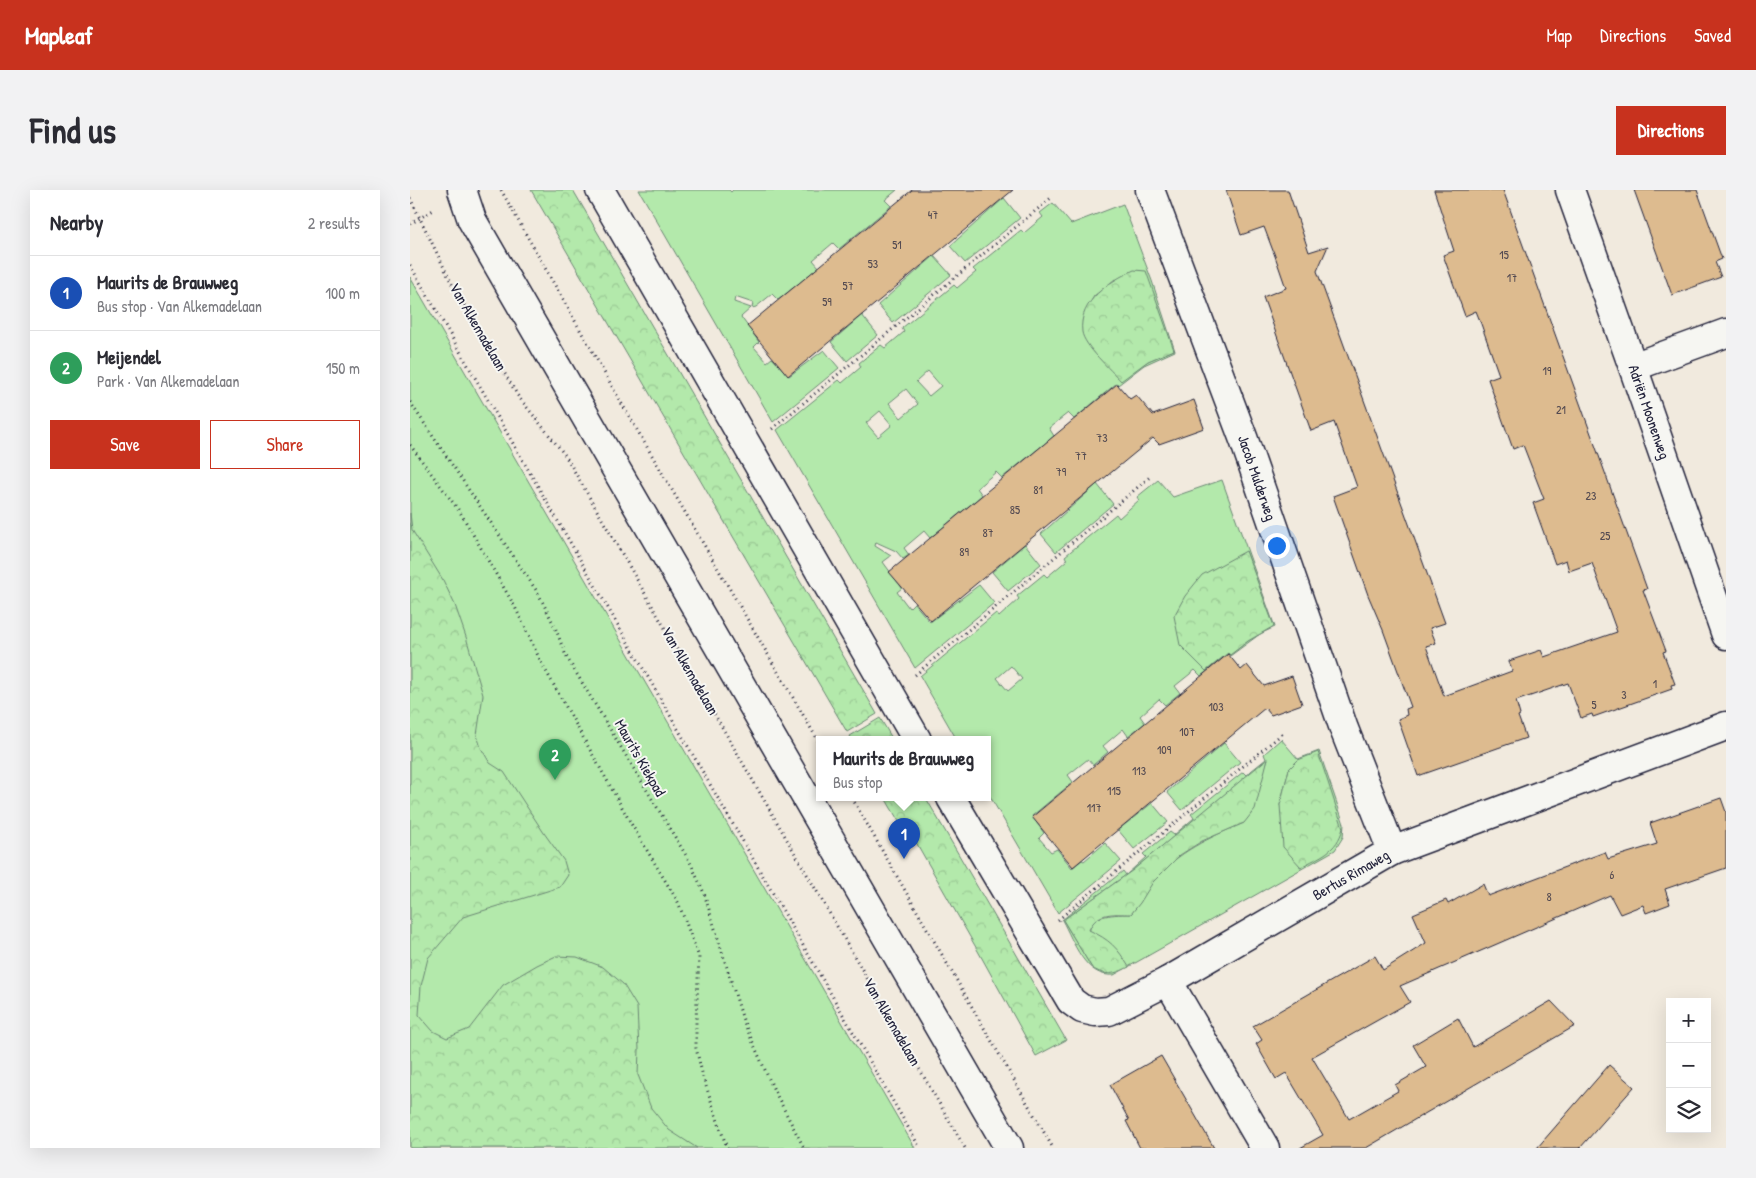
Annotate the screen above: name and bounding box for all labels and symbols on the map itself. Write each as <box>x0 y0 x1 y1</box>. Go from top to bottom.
house number: 47 <box>928 206 938 223</box>
house number: 51 <box>892 236 902 253</box>
house number: 15 <box>1499 246 1509 263</box>
house number: 53 <box>868 255 878 272</box>
house number: 17 <box>1507 269 1517 286</box>
house number: 57 <box>842 277 854 294</box>
street label: Van Alkemadelaan <box>445 279 512 375</box>
house number: 59 <box>822 293 832 310</box>
house number: 19 <box>1543 362 1552 379</box>
street label: Adriën Moonenweg <box>1623 362 1676 462</box>
house number: 21 <box>1556 401 1566 418</box>
house number: 73 <box>1096 429 1108 446</box>
street label: Jacob Mulderweg <box>1233 432 1282 524</box>
house number: 77 <box>1075 447 1087 464</box>
house number: 79 <box>1056 463 1067 480</box>
house number: 81 <box>1033 481 1043 498</box>
house number: 23 <box>1586 487 1597 504</box>
house number: 85 <box>1010 501 1020 518</box>
house number: 87 <box>982 524 994 541</box>
house number: 25 <box>1600 527 1610 544</box>
your location <box>1264 533 1290 559</box>
house number: 89 <box>959 543 969 560</box>
street label: Van Alkemadelaan <box>657 623 724 719</box>
house number: 1 <box>1653 675 1657 692</box>
house number: 3 <box>1621 686 1627 703</box>
house number: 5 <box>1591 696 1597 713</box>
house number: 103 <box>1208 698 1224 715</box>
street label: Maurits Kiekpad <box>610 715 671 800</box>
house number: 107 <box>1179 723 1195 740</box>
pin: 2 <box>539 739 571 780</box>
house number: 109 <box>1157 741 1172 758</box>
house number: 113 <box>1132 762 1146 779</box>
house number: 115 <box>1107 782 1121 799</box>
house number: 117 <box>1087 799 1101 816</box>
pin: 1 <box>888 818 920 859</box>
street label: Bertus Rimaweg <box>1308 844 1393 905</box>
house number: 6 <box>1610 866 1615 883</box>
house number: 8 <box>1546 888 1552 905</box>
street label: Van Alkemadelaan <box>859 974 926 1070</box>

